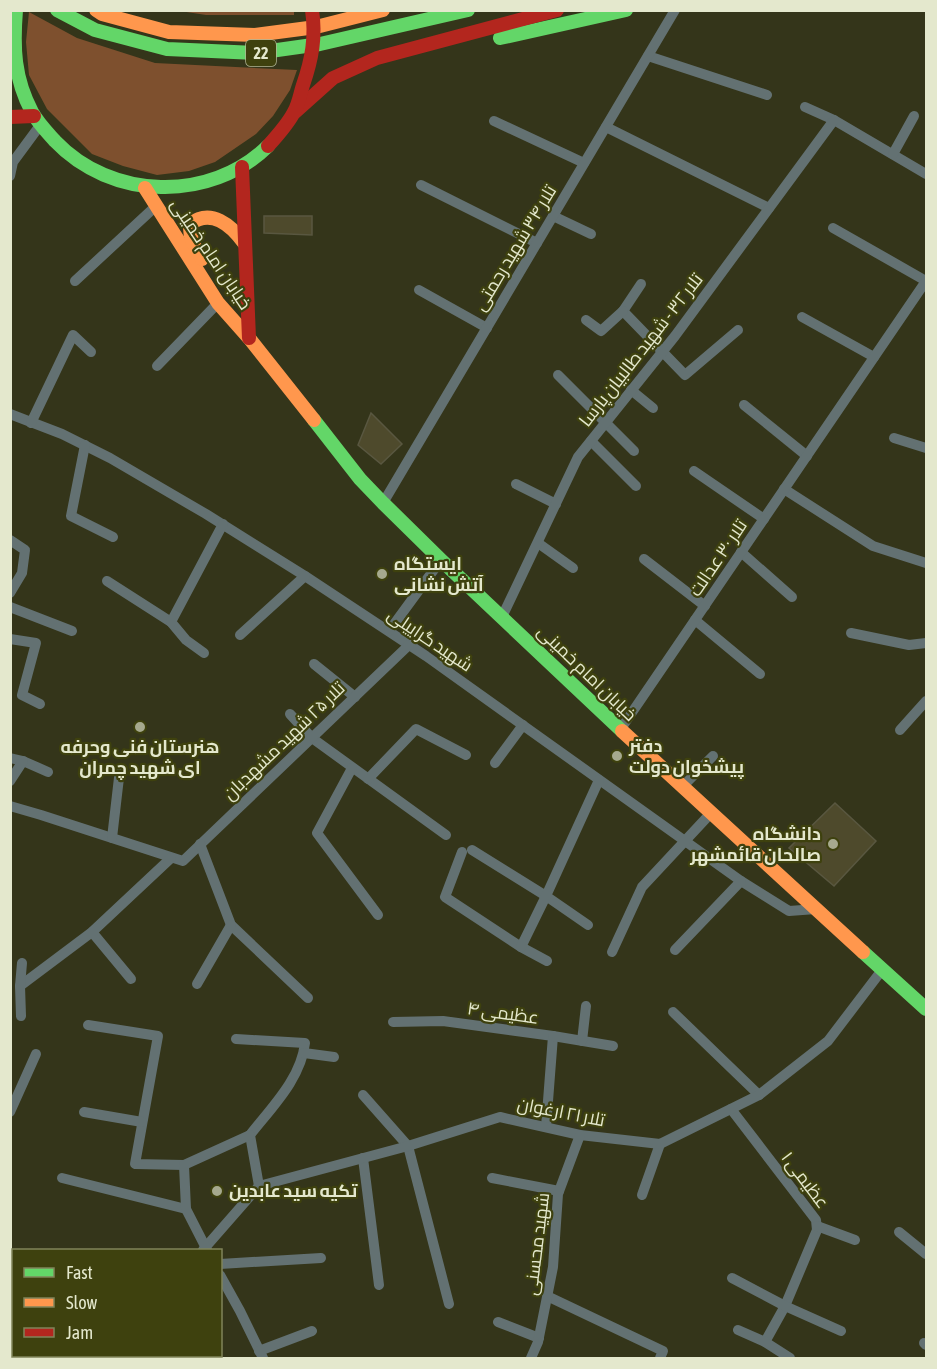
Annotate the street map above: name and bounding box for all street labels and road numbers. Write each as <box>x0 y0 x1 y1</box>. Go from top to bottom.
road number: 22 <box>246 40 276 66</box>
street label: تلار ۳۴ شهید رحمتی <box>469 181 561 315</box>
street label: خیابان امام خمینی <box>165 194 256 314</box>
street label: تلار ۳۲ - شهید طالبیان پارسا <box>574 269 709 432</box>
street label: تلار ۳۰ عدالت <box>684 515 752 601</box>
street label: شهید گراییلی <box>383 603 477 677</box>
street label: خیابان امام خمینی <box>532 620 641 727</box>
street label: تلار ۲۵ شهید مشهدبان <box>219 677 350 805</box>
street label: عظیمی ۴ <box>466 997 540 1029</box>
street label: تلار ۲۱ ارغوان <box>515 1093 607 1131</box>
street label: عظیمی ۱ <box>776 1147 834 1213</box>
street label: شهید محسنی <box>520 1191 554 1297</box>

